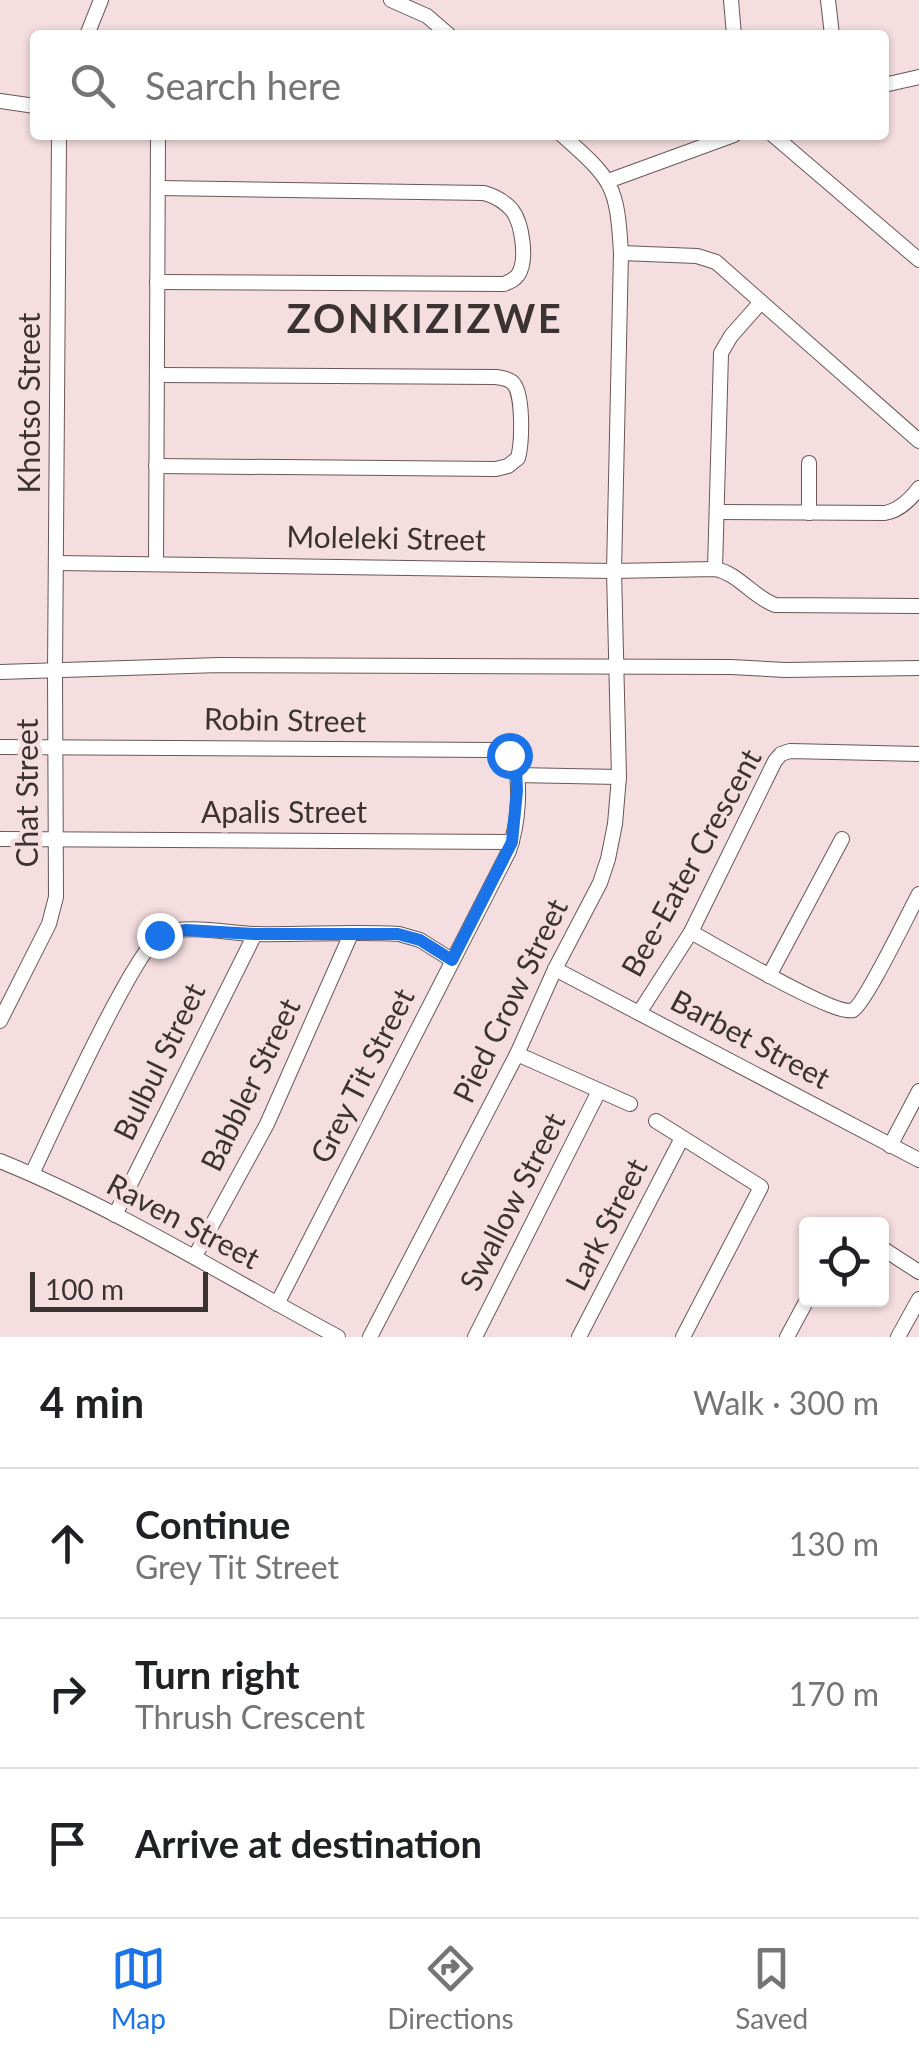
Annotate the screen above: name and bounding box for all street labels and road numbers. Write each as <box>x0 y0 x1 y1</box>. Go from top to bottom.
street label: Khotso Street <box>10 312 46 493</box>
street label: Moleleki Street <box>286 517 486 557</box>
street label: Robin Street <box>204 700 367 738</box>
street label: Chat Street <box>8 718 44 867</box>
street label: Bee-Eater Crescent <box>613 742 768 982</box>
street label: Apalis Street <box>201 793 367 829</box>
street label: Pied Crow Street <box>444 892 574 1108</box>
street label: Bulbul Street <box>105 977 212 1145</box>
street label: Barbet Street <box>665 981 837 1095</box>
street label: Grey Tit Street <box>302 982 421 1168</box>
street label: Babbler Street <box>192 992 307 1176</box>
street label: Swallow Street <box>451 1106 572 1296</box>
street label: Lark Street <box>557 1152 654 1296</box>
street label: Raven Street <box>102 1165 267 1276</box>

